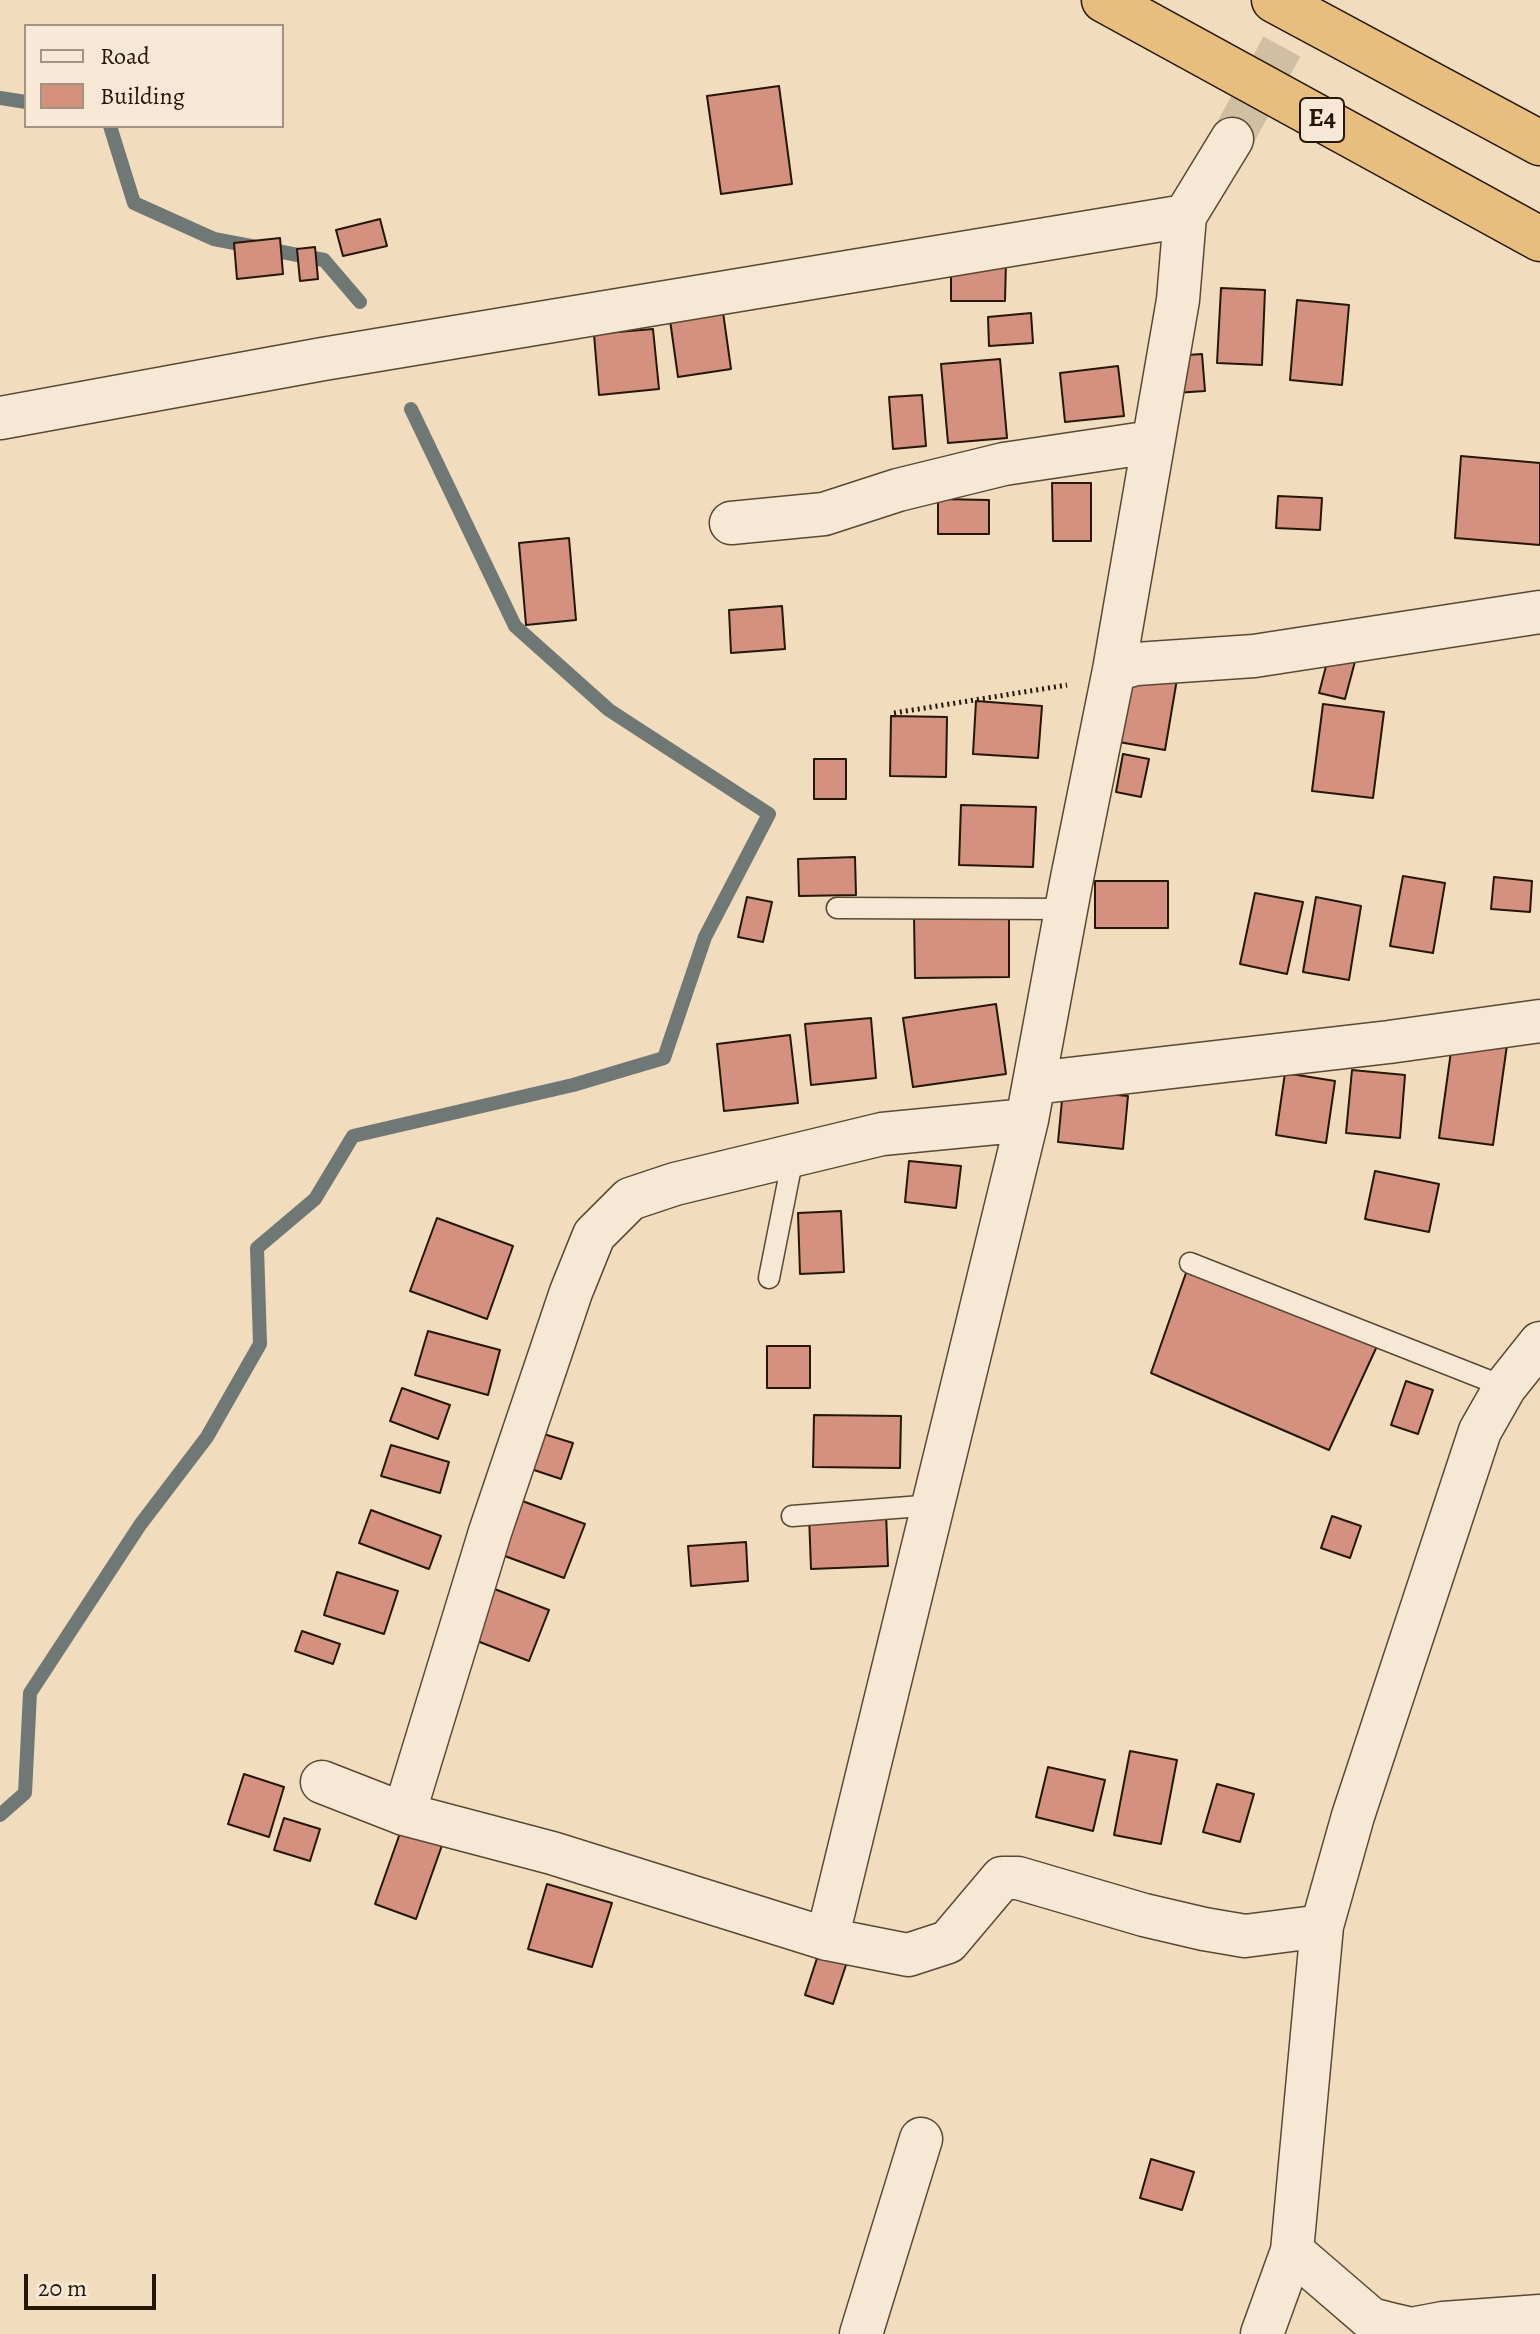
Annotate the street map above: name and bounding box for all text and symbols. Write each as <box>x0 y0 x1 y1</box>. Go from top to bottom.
legend <box>24 24 284 128</box>
text: Road <box>100 40 150 72</box>
text: Building <box>100 80 185 112</box>
road number: E4 <box>1300 98 1344 142</box>
scale bar <box>28 2258 160 2308</box>
text: 20 m <box>38 2272 87 2304</box>

